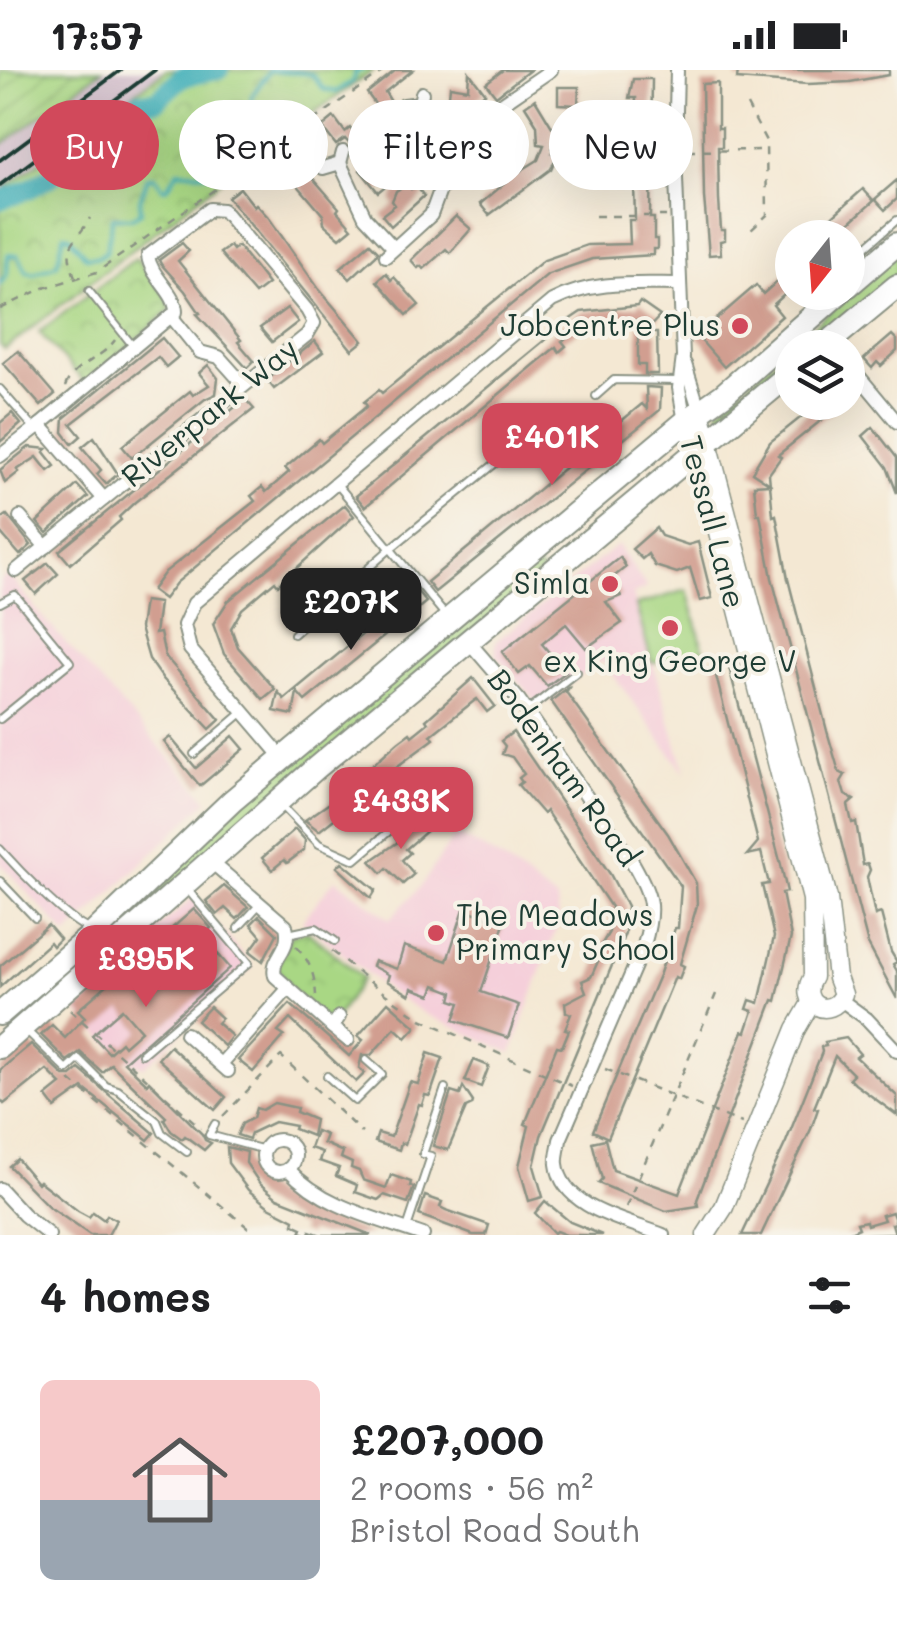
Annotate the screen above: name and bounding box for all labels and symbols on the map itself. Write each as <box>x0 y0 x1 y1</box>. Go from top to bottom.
north arrow <box>775 220 865 310</box>
place label: Jobcentre Plus <box>501 304 720 344</box>
marker: Jobcentre Plus <box>729 315 751 337</box>
street label: Riverpark Way <box>112 328 305 495</box>
pin: £401K <box>482 403 622 488</box>
street label: Tessall Lane <box>672 431 756 612</box>
place label: Simla <box>514 562 590 602</box>
pin: £207K <box>281 568 421 653</box>
marker: Simla <box>599 573 621 595</box>
marker: ex King George V <box>659 617 681 639</box>
place label: ex King George V <box>544 640 796 680</box>
street label: Bodenham Road <box>480 660 650 873</box>
pin: £433K <box>331 767 471 852</box>
place label: The Meadows Primary School <box>456 894 676 968</box>
marker: The Meadows Primary School <box>425 922 447 944</box>
pin: £395K <box>76 925 216 1010</box>

